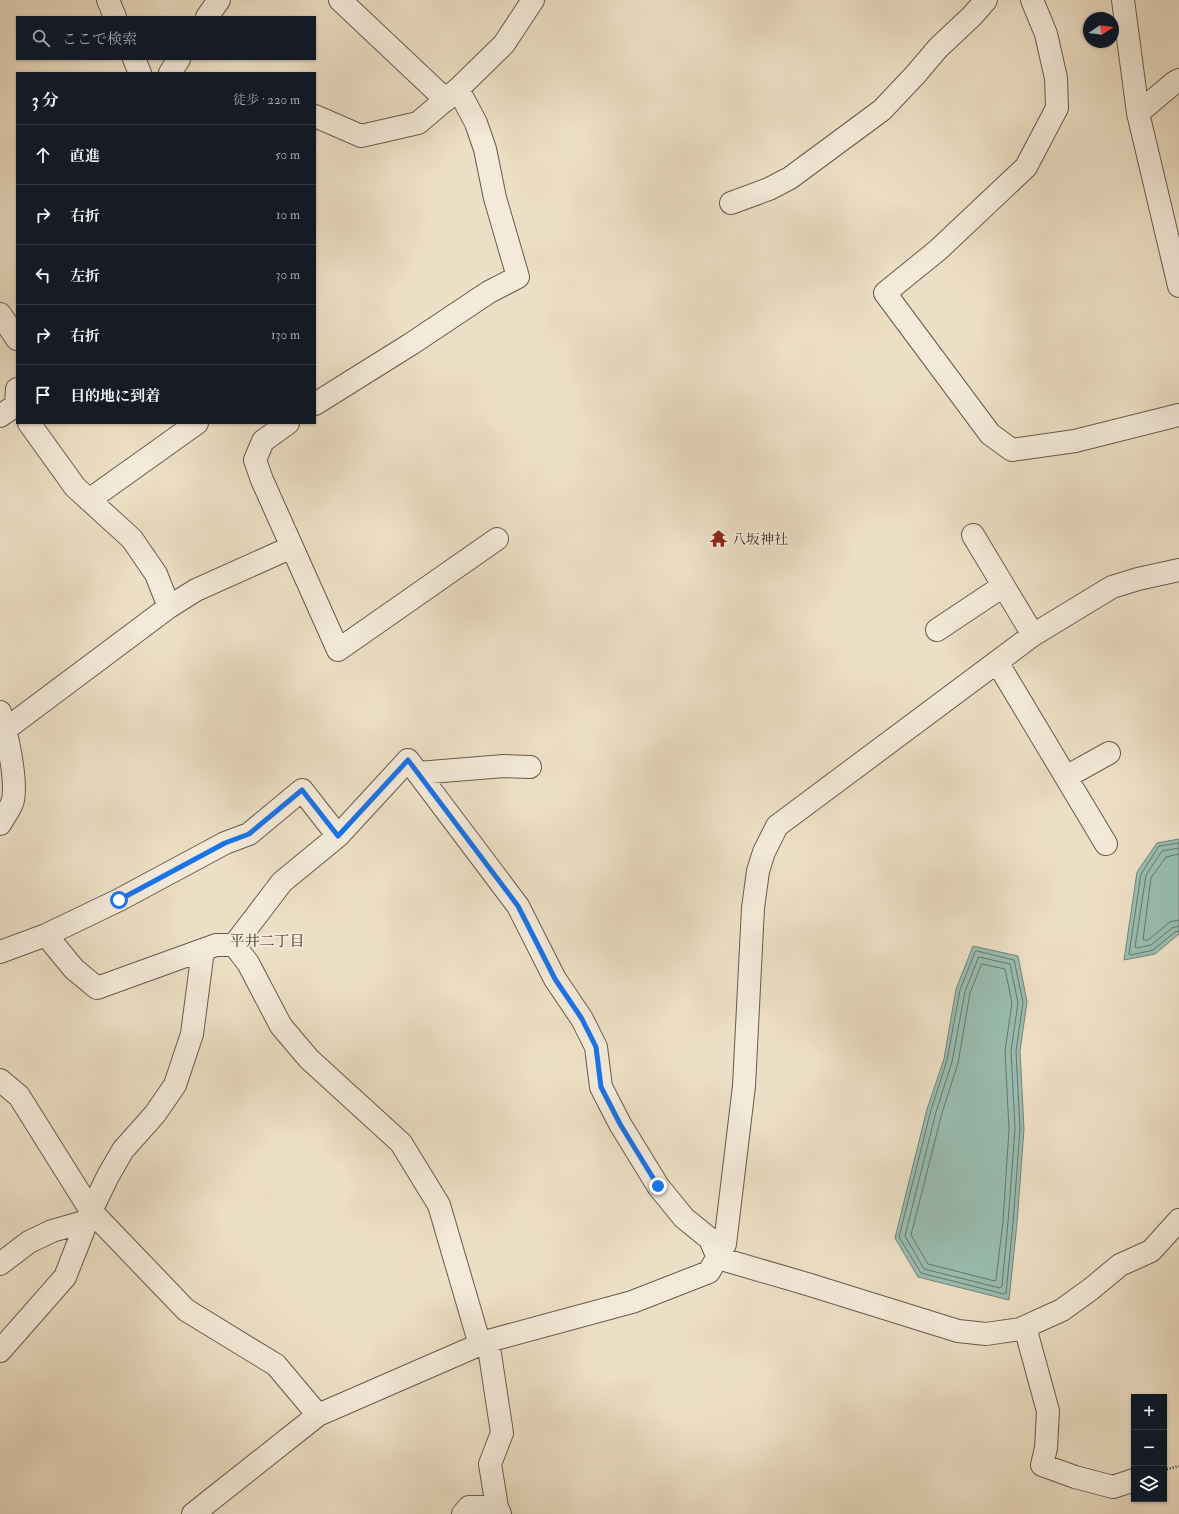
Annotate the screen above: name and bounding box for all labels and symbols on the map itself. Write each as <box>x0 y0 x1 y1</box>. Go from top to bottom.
north arrow <box>1083 12 1119 48</box>
temple icon: 八坂神社 <box>709 529 729 549</box>
place label: 八坂神社 <box>732 531 788 548</box>
route start <box>110 891 128 909</box>
district label: 平井二丁目 <box>229 932 305 951</box>
route end <box>649 1177 667 1195</box>

